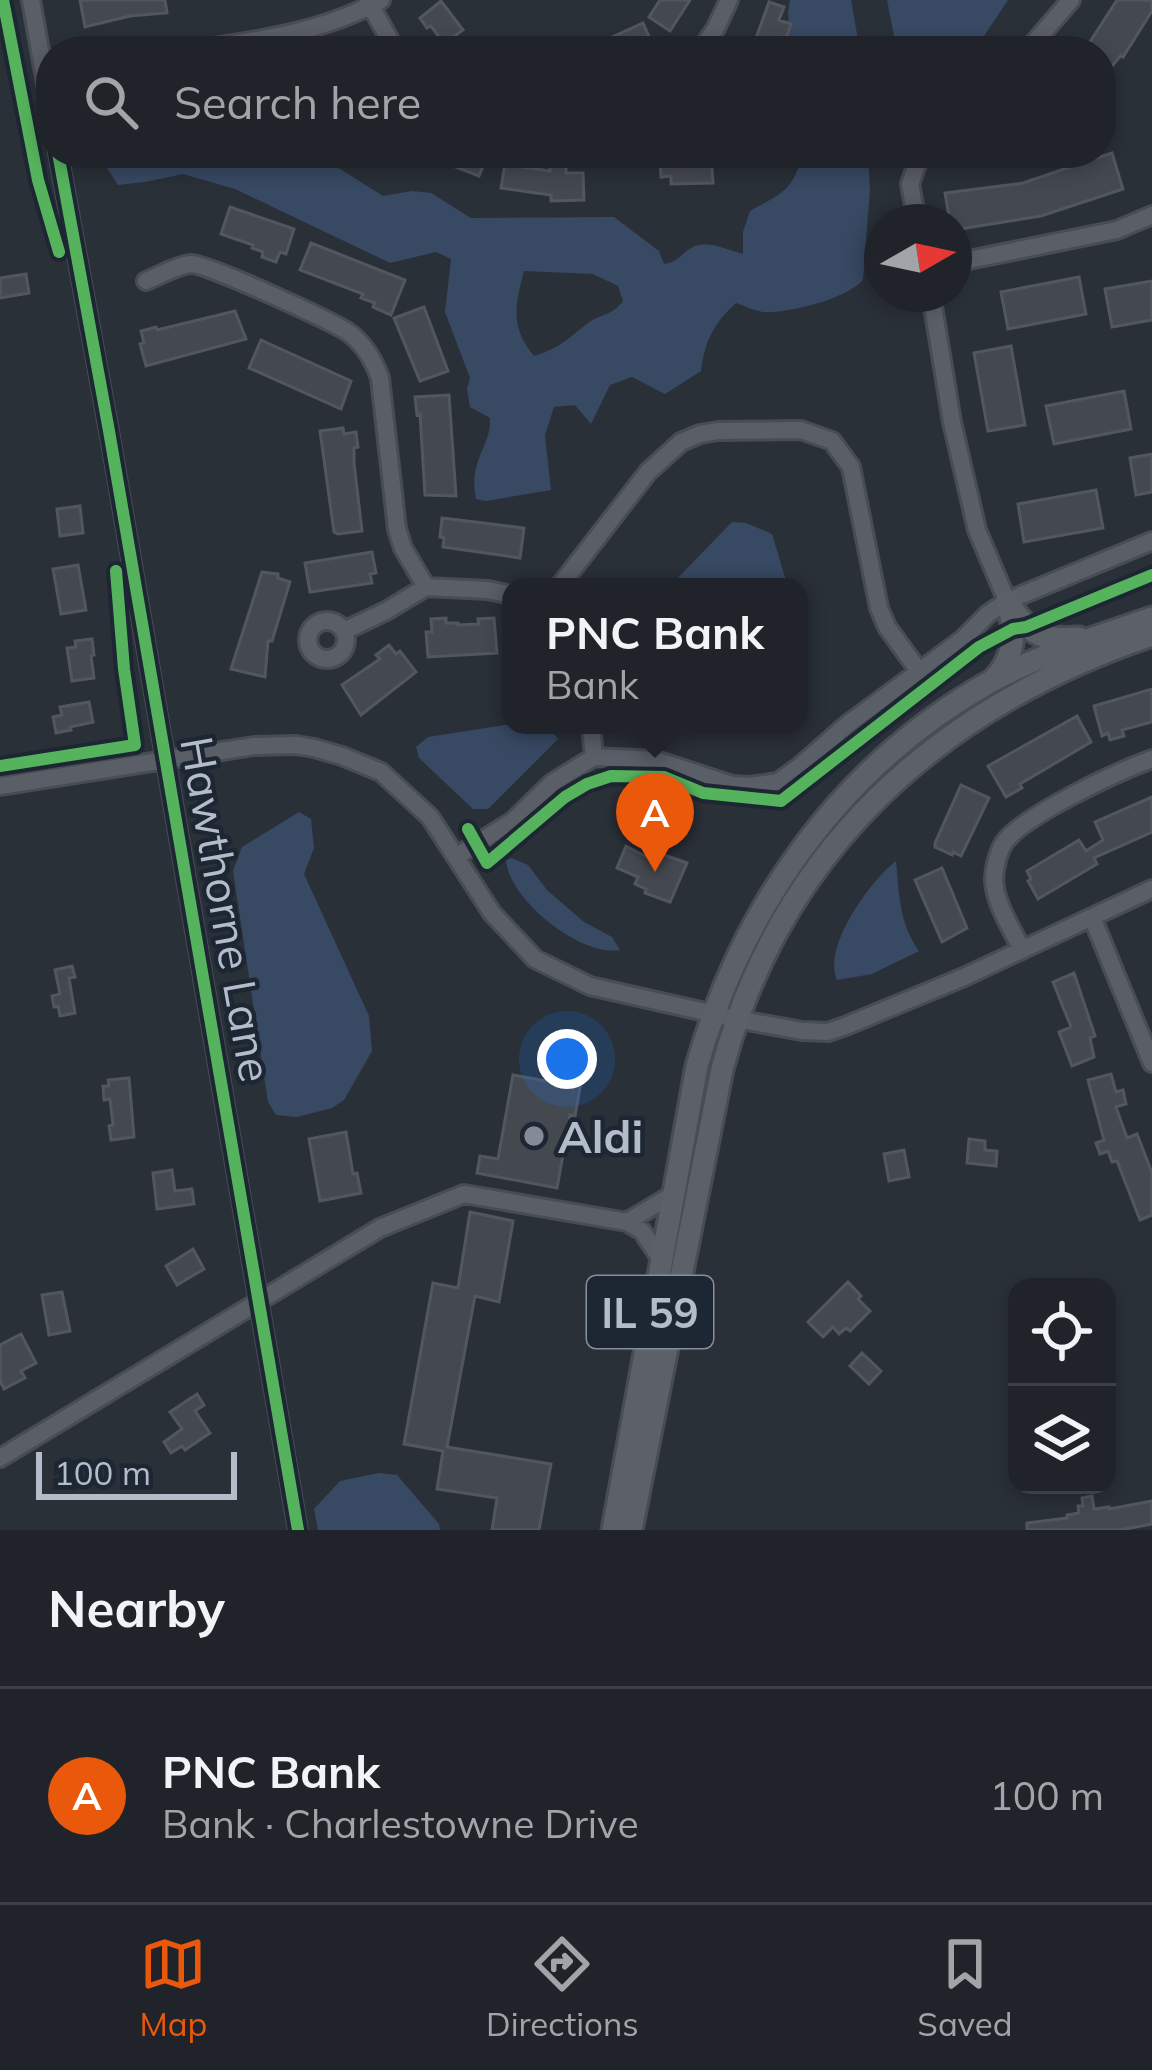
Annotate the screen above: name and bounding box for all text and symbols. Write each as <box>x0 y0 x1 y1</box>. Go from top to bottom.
search box <box>36 36 1116 168</box>
icon: search <box>78 69 144 135</box>
text: Search here <box>174 74 421 130</box>
north arrow <box>864 204 972 312</box>
popup <box>502 578 808 734</box>
text: PNC Bank <box>546 604 764 660</box>
text: Bank <box>546 660 639 709</box>
street label: Hawthorne Lane <box>169 732 285 1086</box>
pin: A <box>616 773 694 872</box>
your location <box>537 1029 597 1089</box>
place label: Aldi <box>558 1108 643 1164</box>
marker: Aldi <box>521 1123 547 1149</box>
road number: IL 59 <box>587 1276 713 1348</box>
map controls <box>1008 1278 1116 1494</box>
button: locate <box>1008 1278 1116 1386</box>
button: layers <box>1008 1386 1116 1494</box>
scale bar <box>36 1446 237 1499</box>
text: 100 m <box>54 1452 151 1493</box>
text: Nearby <box>48 1576 225 1640</box>
text: PNC Bank <box>162 1743 380 1799</box>
text: A <box>72 1771 102 1820</box>
text: 100 m <box>989 1771 1104 1820</box>
text: Bank · Charlestowne Drive <box>162 1799 639 1848</box>
tab: Map <box>139 1931 207 2044</box>
tab: Directions <box>486 1931 639 2044</box>
tab: Saved <box>917 1931 1013 2044</box>

